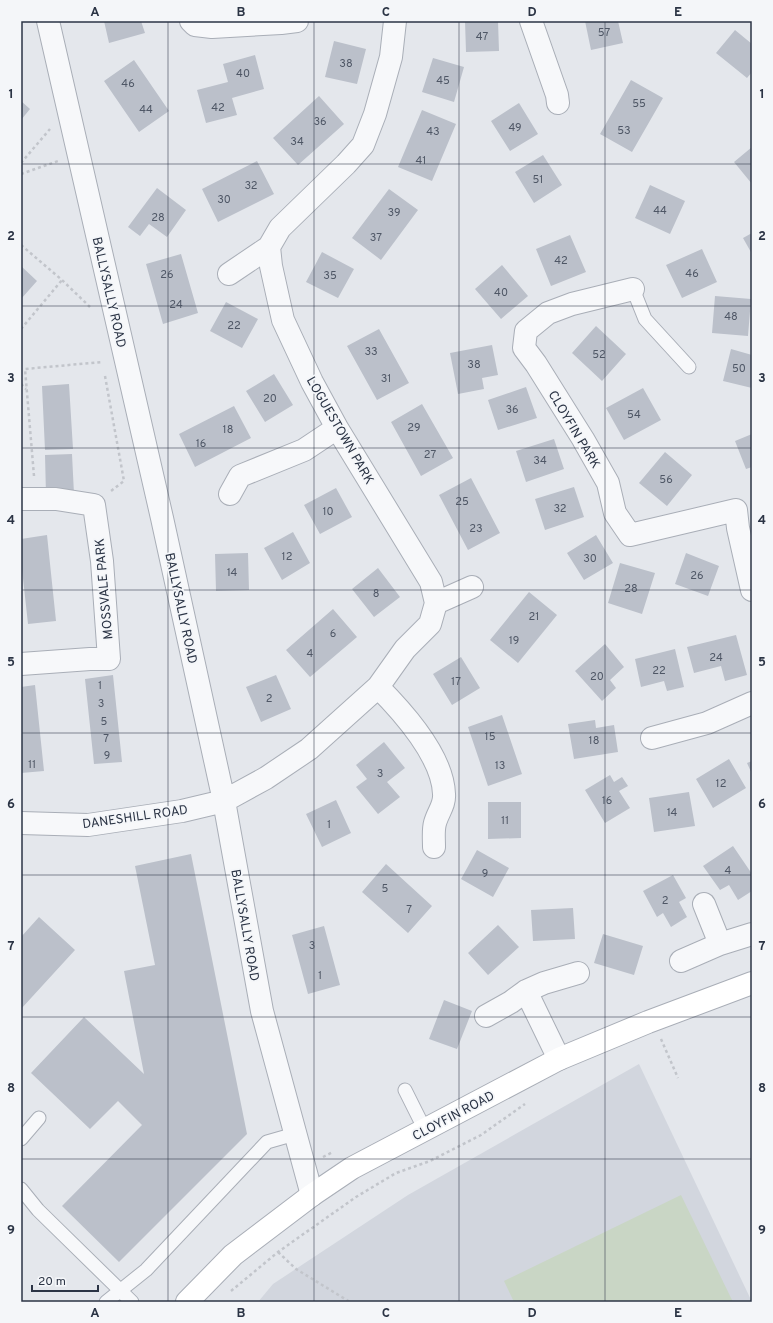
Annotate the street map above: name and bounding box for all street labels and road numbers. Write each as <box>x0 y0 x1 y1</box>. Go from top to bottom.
street label: BALLYSALLY ROAD <box>88 235 129 349</box>
street label: LOGUESTOWN PARK <box>302 374 377 488</box>
street label: CLOYFIN PARK <box>544 388 603 472</box>
street label: MOSSVALE PARK <box>93 538 117 640</box>
street label: BALLYSALLY ROAD <box>160 551 200 665</box>
street label: DANESHILL ROAD <box>81 803 189 833</box>
street label: BALLYSALLY ROAD <box>226 868 262 983</box>
street label: CLOYFIN ROAD <box>410 1088 498 1145</box>

